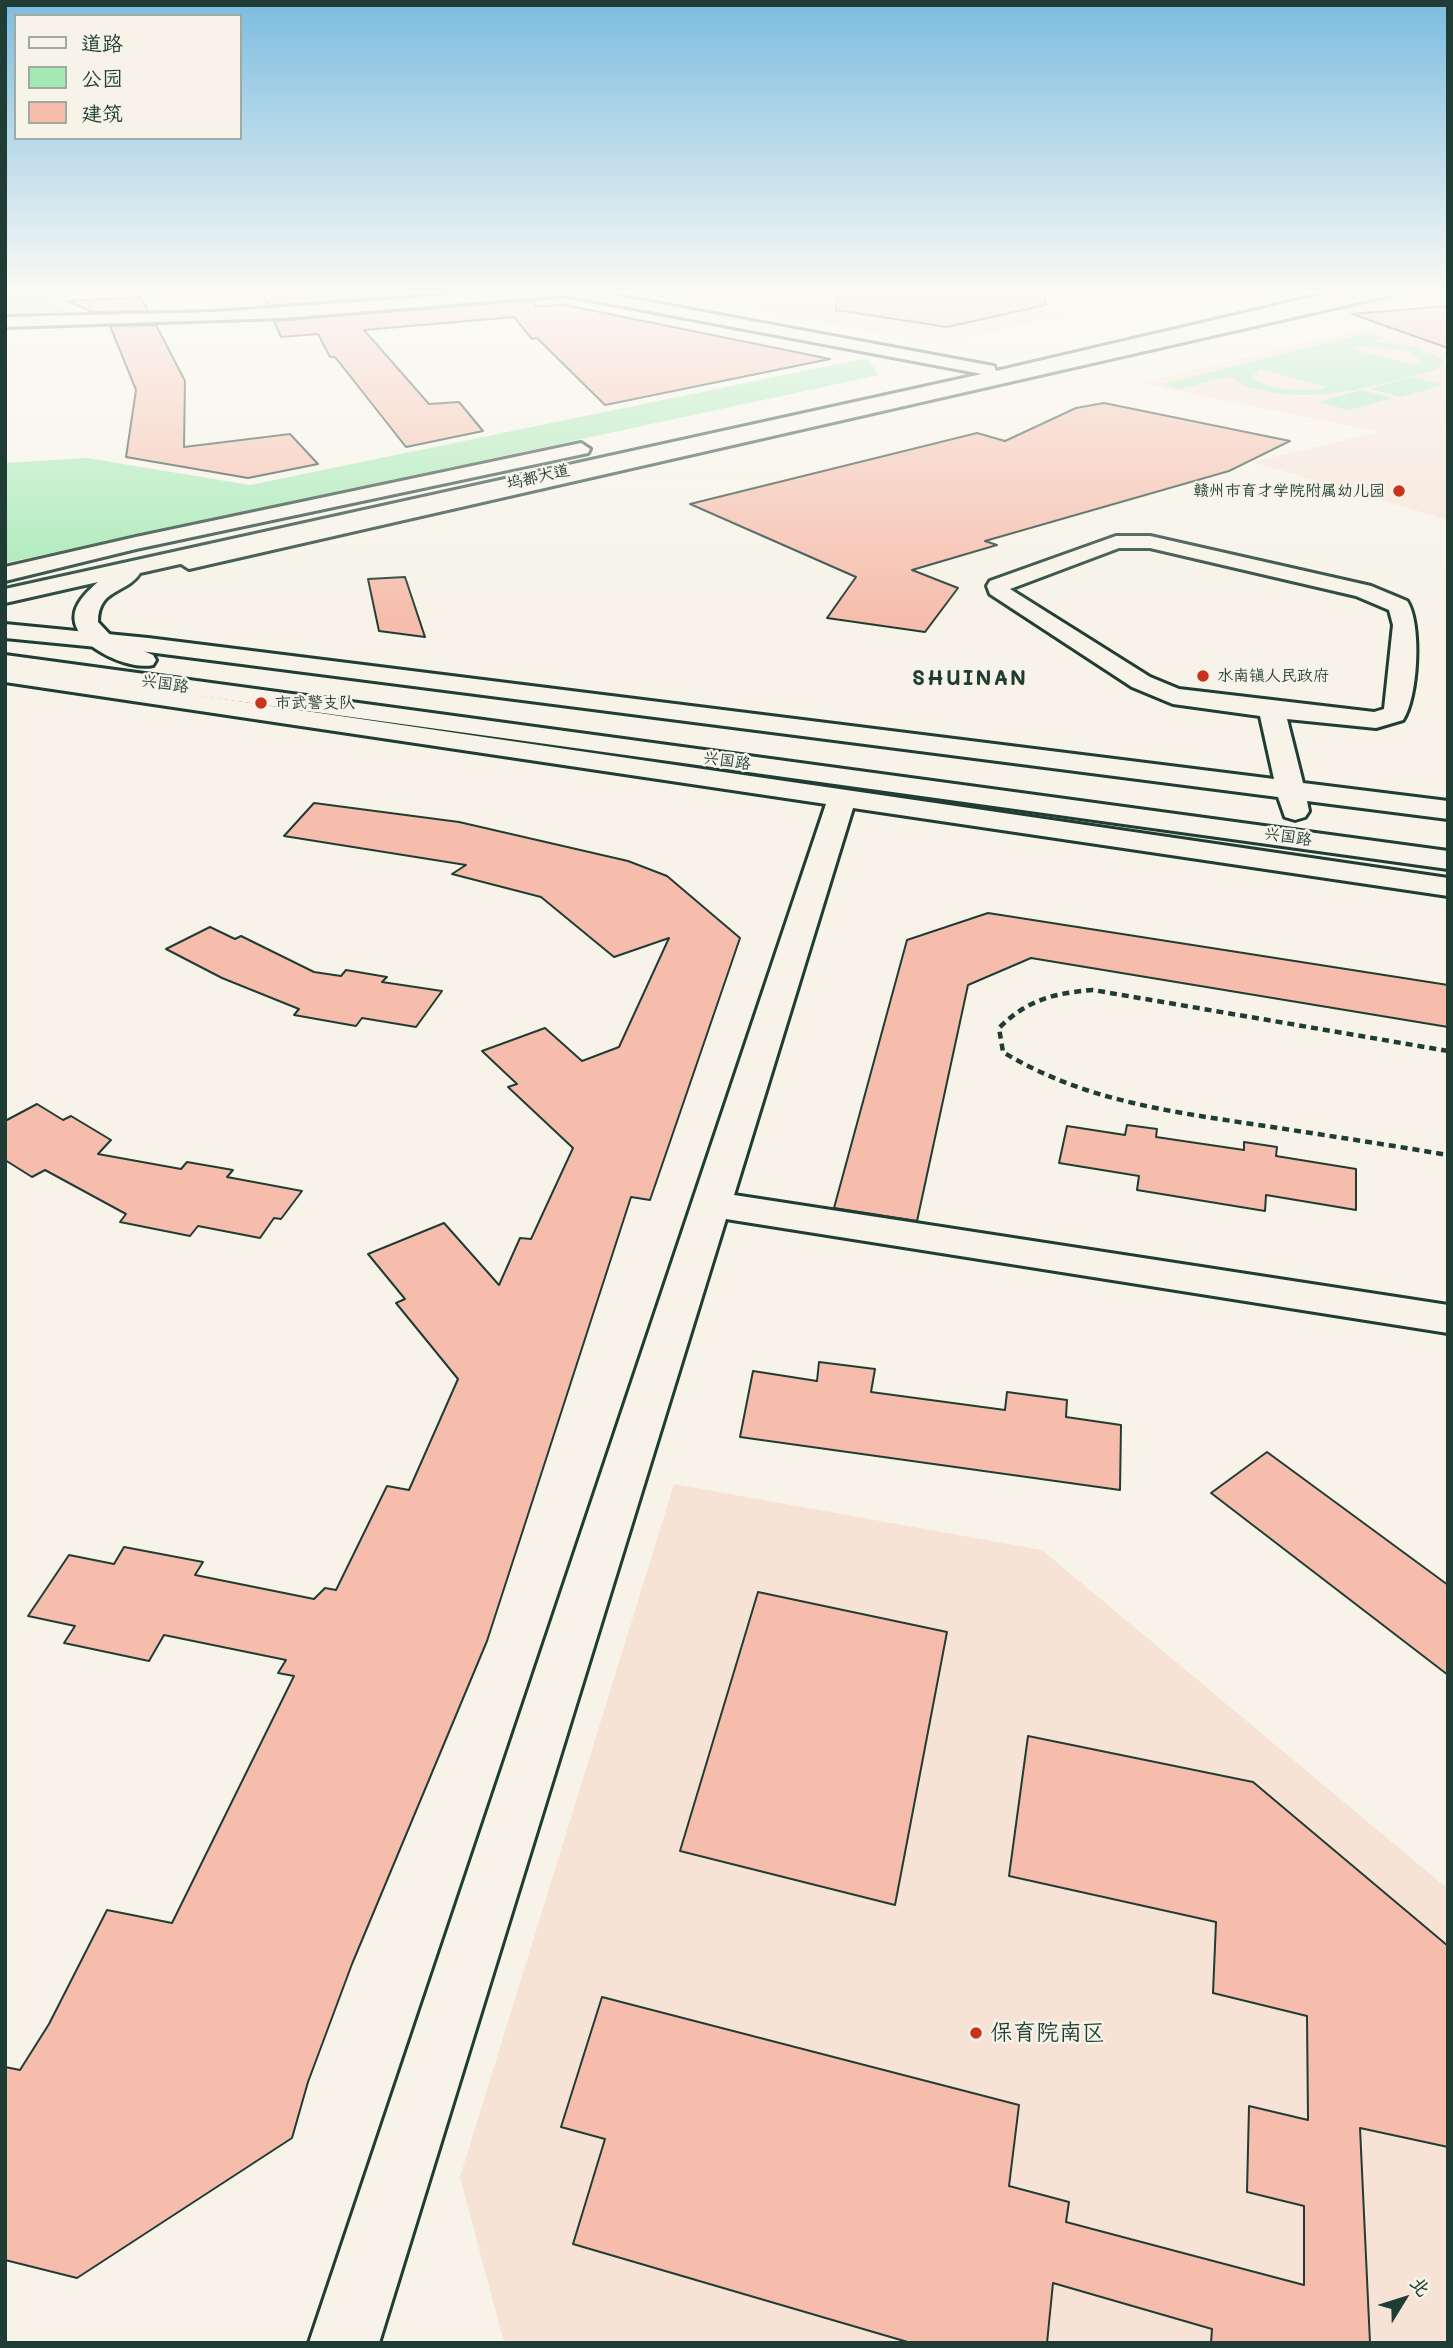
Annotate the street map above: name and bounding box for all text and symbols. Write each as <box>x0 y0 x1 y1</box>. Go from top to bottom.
legend <box>14 14 242 140</box>
text: 道路 <box>81 29 123 56</box>
text: 公园 <box>81 64 123 91</box>
text: 建筑 <box>81 99 123 126</box>
street label: 坞都大道 <box>505 460 571 494</box>
place label: 赣州市育才学院附属幼儿园 <box>1193 481 1385 501</box>
marker: 赣州市育才学院附属幼儿园 <box>1391 483 1407 499</box>
district label: SHUINAN <box>913 666 1027 692</box>
place label: 水南镇人民政府 <box>1217 666 1329 686</box>
marker: 水南镇人民政府 <box>1195 668 1211 684</box>
street label: 兴国路 <box>140 671 190 697</box>
place label: 市武警支队 <box>275 693 355 713</box>
marker: 市武警支队 <box>253 695 269 711</box>
street label: 兴国路 <box>702 748 752 774</box>
street label: 兴国路 <box>1263 824 1313 850</box>
place label: 保育院南区 <box>990 2019 1105 2047</box>
marker: 保育院南区 <box>968 2025 984 2041</box>
north arrow <box>1369 2264 1439 2334</box>
text: 北 <box>1405 2271 1437 2301</box>

